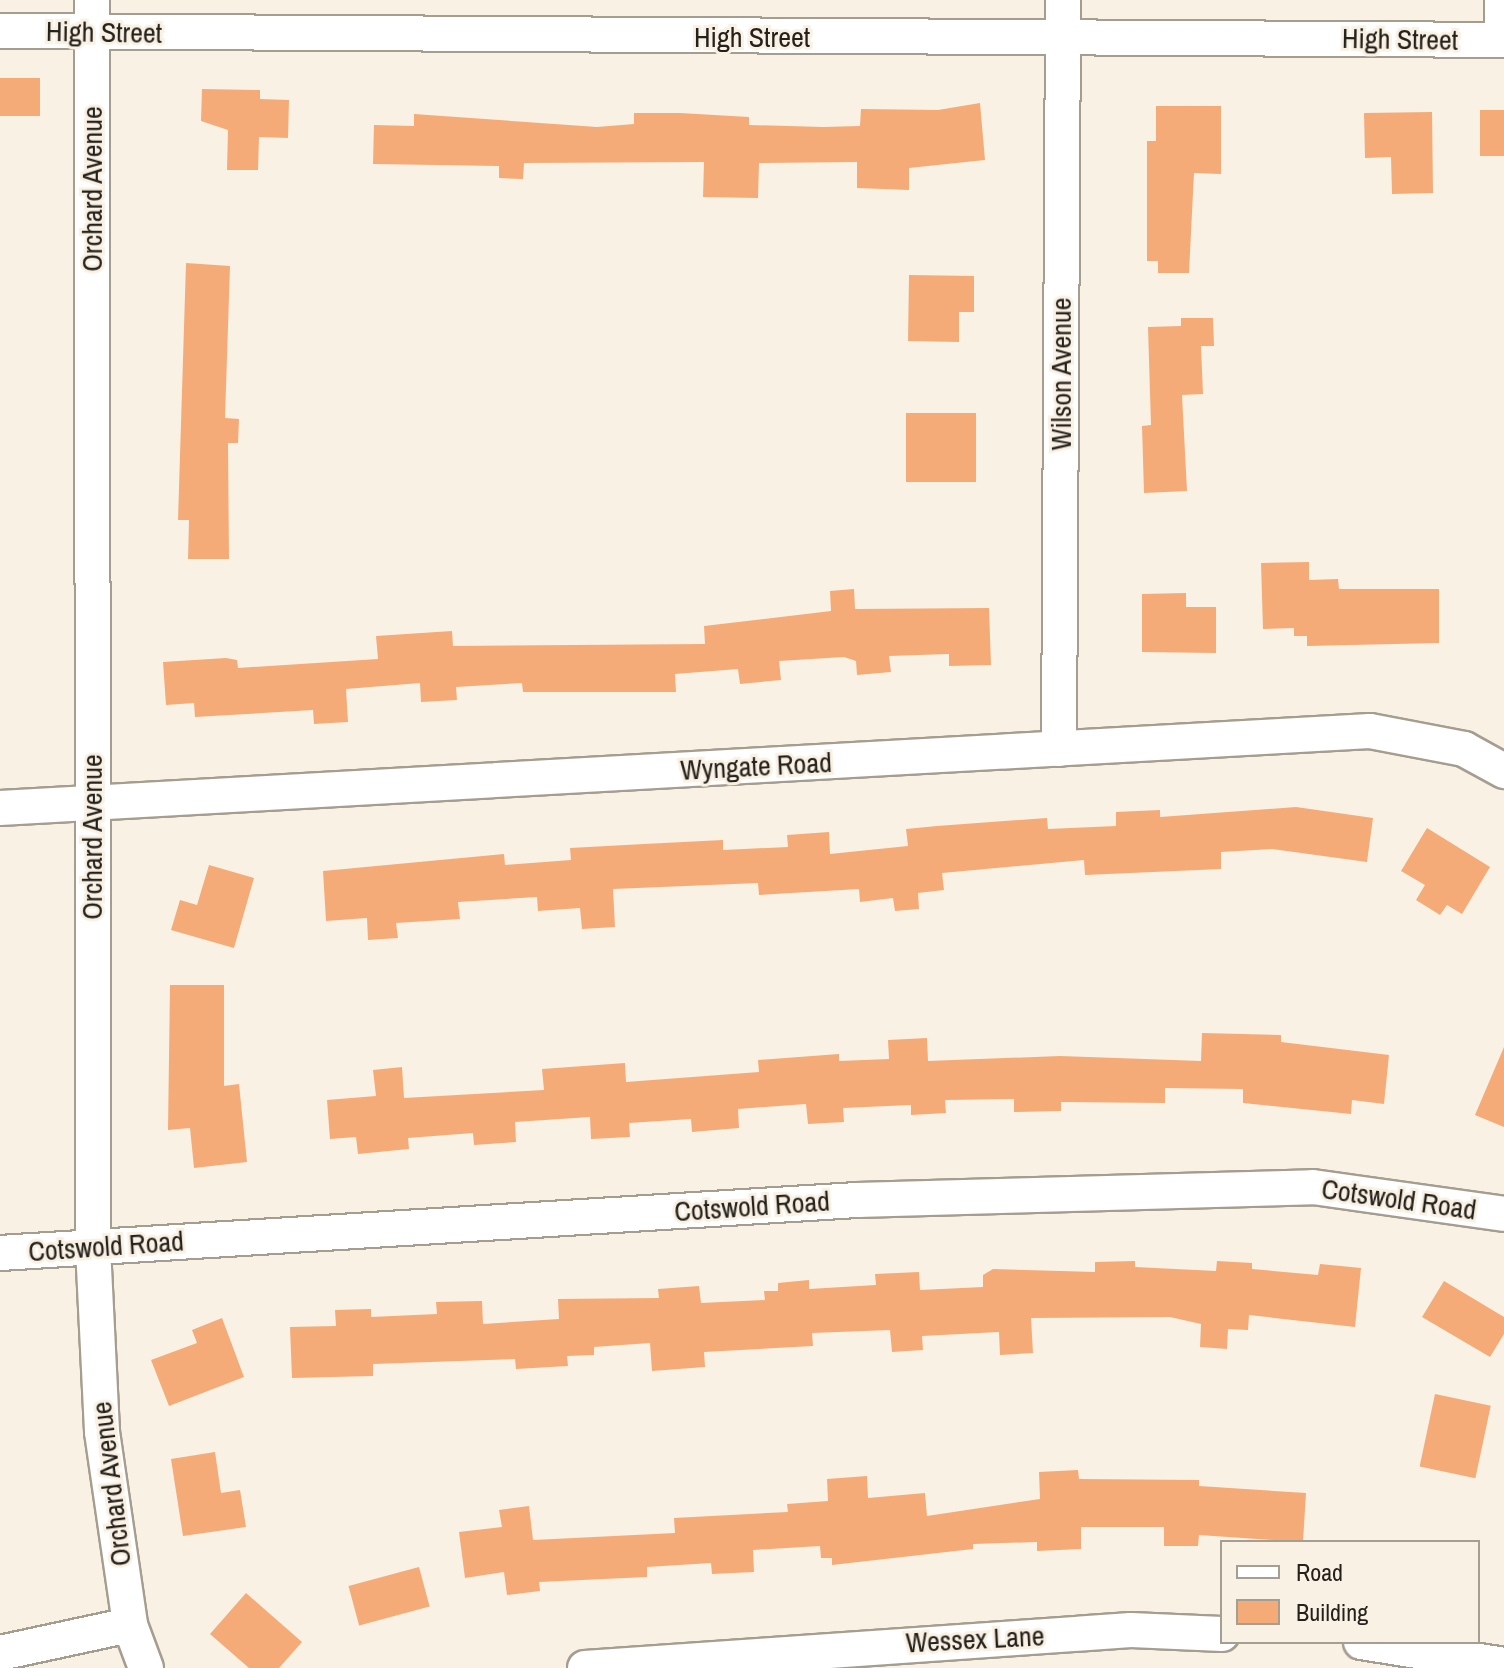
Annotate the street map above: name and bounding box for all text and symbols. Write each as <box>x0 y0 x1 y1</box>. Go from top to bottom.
street label: High Street <box>46 14 162 50</box>
street label: High Street <box>694 20 810 54</box>
street label: High Street <box>1342 21 1458 57</box>
street label: Orchard Avenue <box>75 106 109 272</box>
street label: Wilson Avenue <box>1044 297 1078 451</box>
street label: Wyngate Road <box>679 745 833 787</box>
street label: Orchard Avenue <box>75 754 109 920</box>
street label: Cotswold Road <box>1320 1172 1478 1226</box>
street label: Cotswold Road <box>673 1184 831 1228</box>
street label: Cotswold Road <box>27 1224 185 1268</box>
street label: Orchard Avenue <box>84 1399 138 1569</box>
legend <box>1220 1540 1480 1644</box>
text: Road <box>1296 1556 1343 1588</box>
text: Building <box>1296 1596 1368 1628</box>
street label: Wessex Lane <box>905 1619 1045 1659</box>

